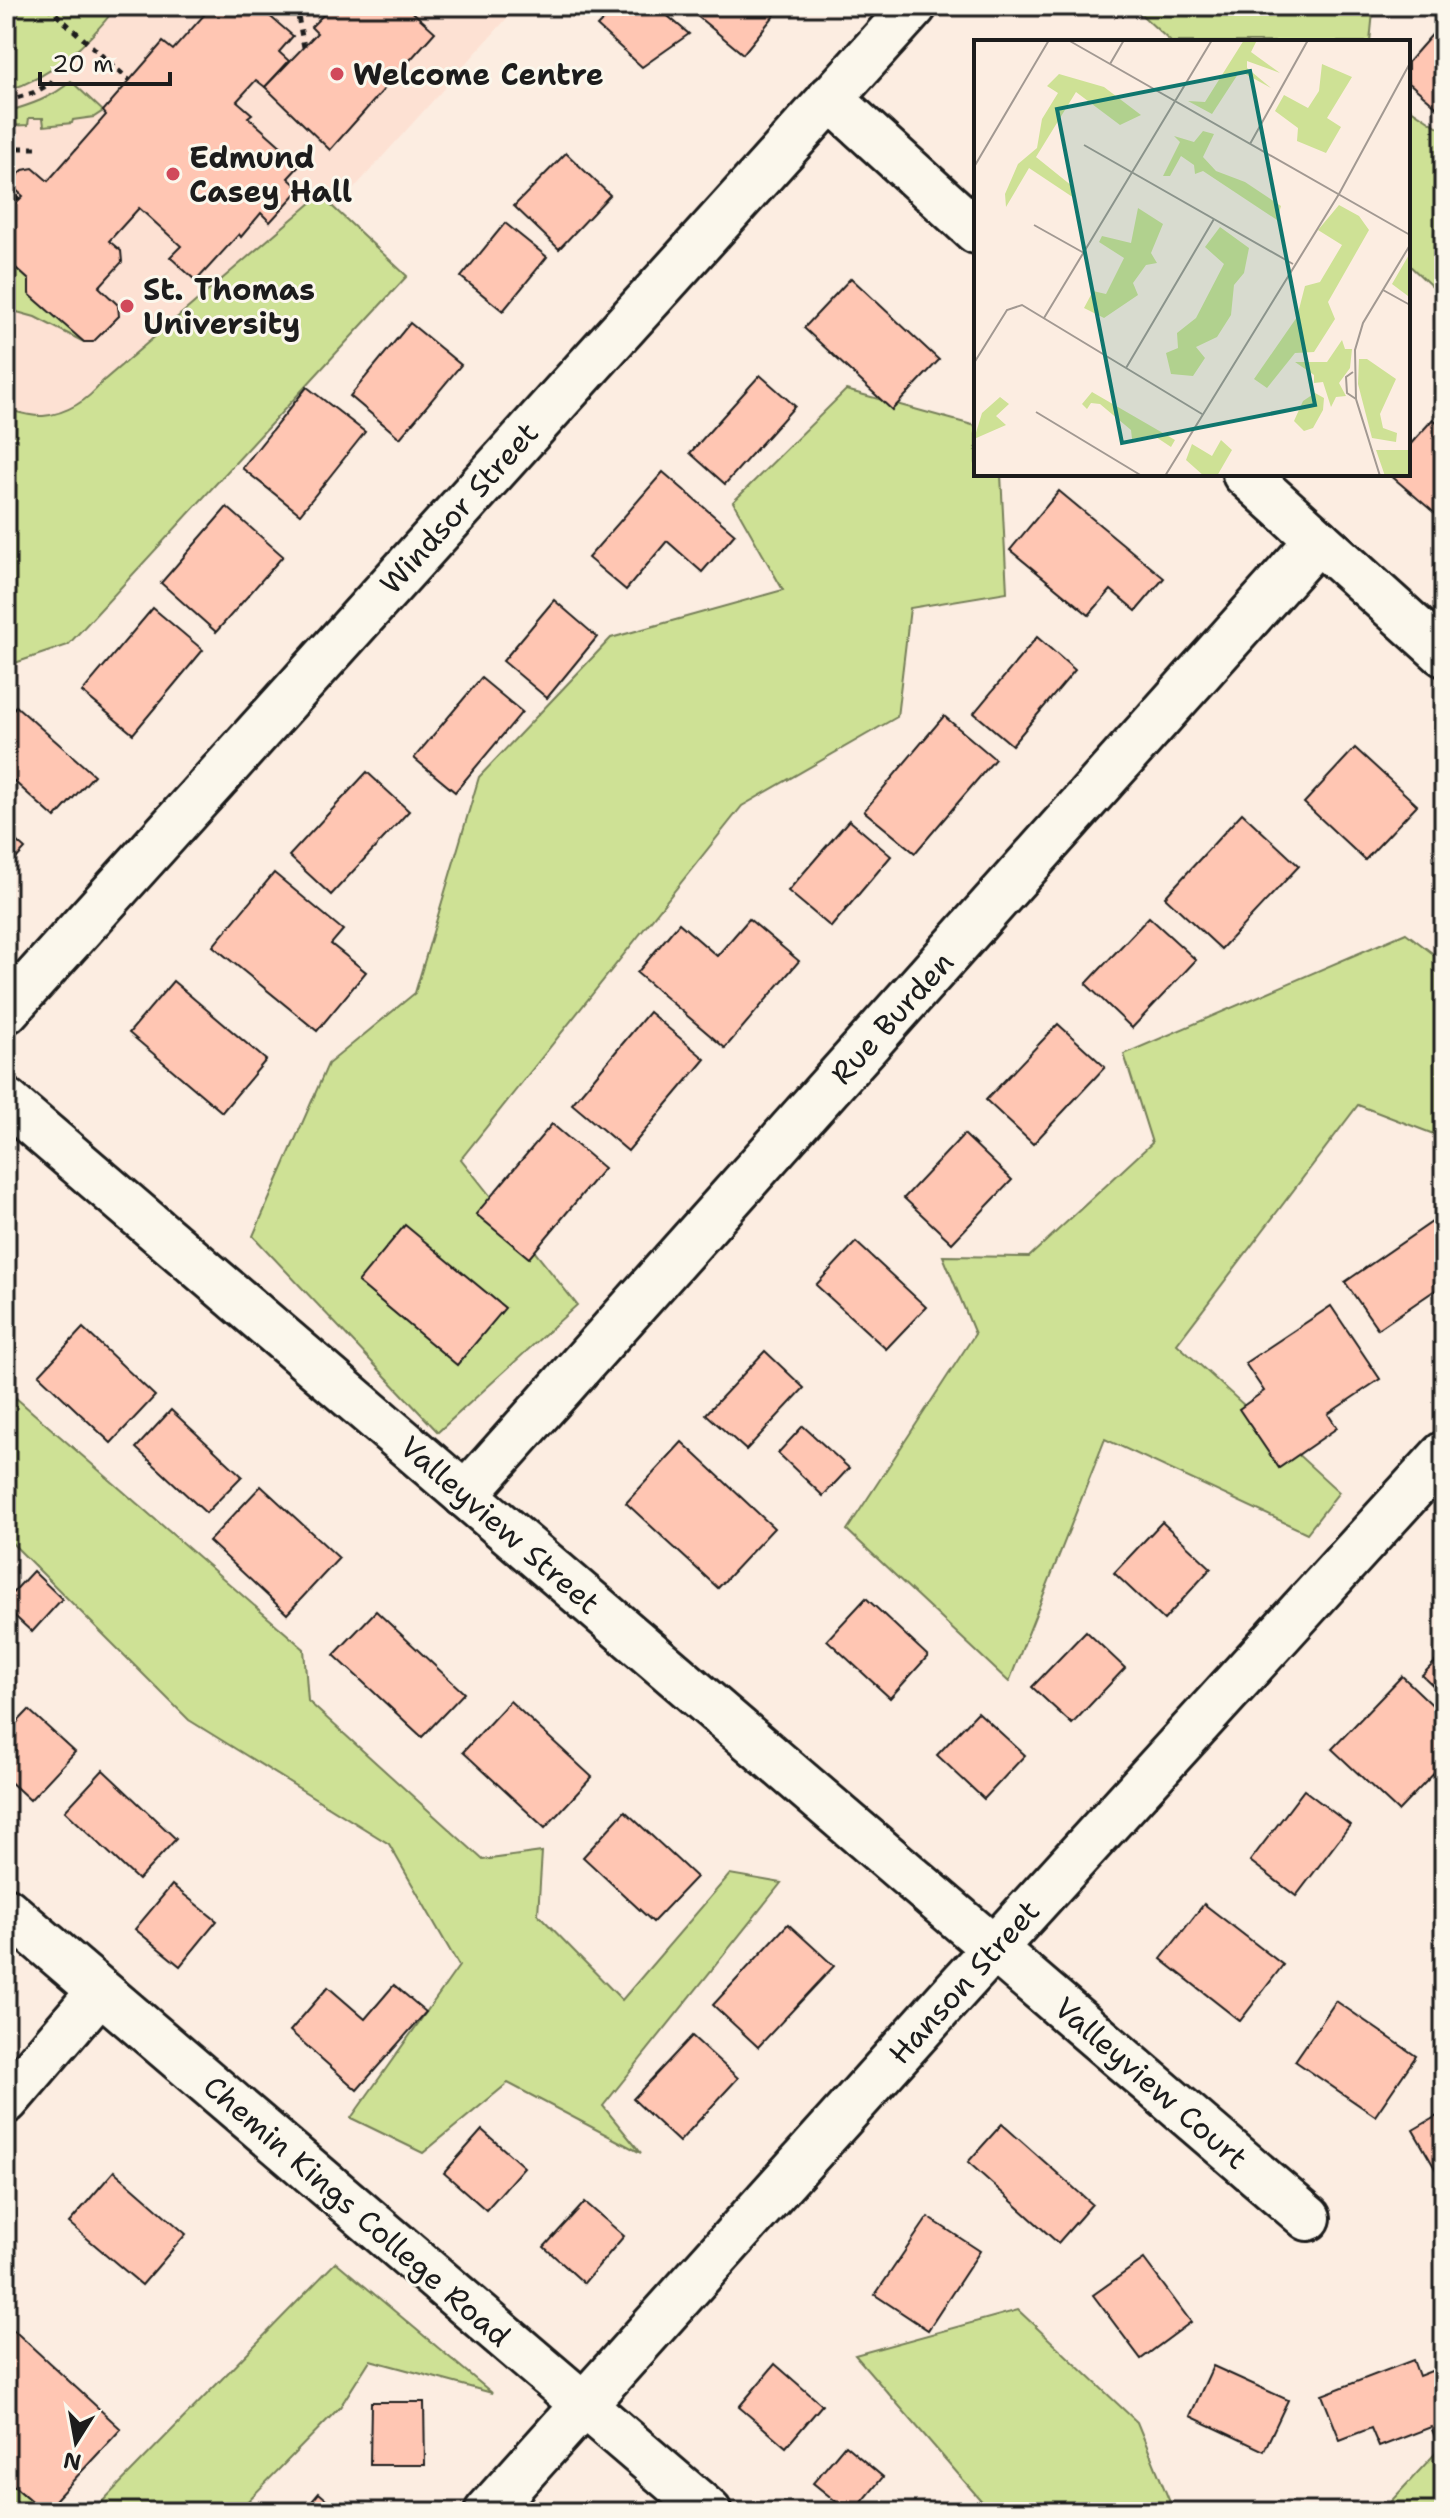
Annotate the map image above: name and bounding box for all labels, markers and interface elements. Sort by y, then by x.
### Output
scale bar [40,36,170,86]
inset map [974,40,1410,476]
text: 20 m [52,48,114,80]
place label: Welcome Centre [353,54,604,95]
marker: Welcome Centre [328,65,346,83]
place label: Edmund Casey Hall [189,137,352,212]
marker: Edmund Casey Hall [164,165,182,183]
place label: St. Thomas University [143,269,315,344]
marker: St. Thomas University [118,297,136,315]
street label: Windsor Street [371,413,547,603]
street label: Rue Burden [821,943,963,1093]
street label: Valleyview Street [391,1427,609,1623]
street label: Hanson Street [879,1891,1049,2073]
street label: Valleyview Court [1046,1988,1256,2178]
street label: Chemin Kings College Road [195,2066,519,2356]
north arrow [36,2402,116,2482]
text: N [61,2445,84,2477]

